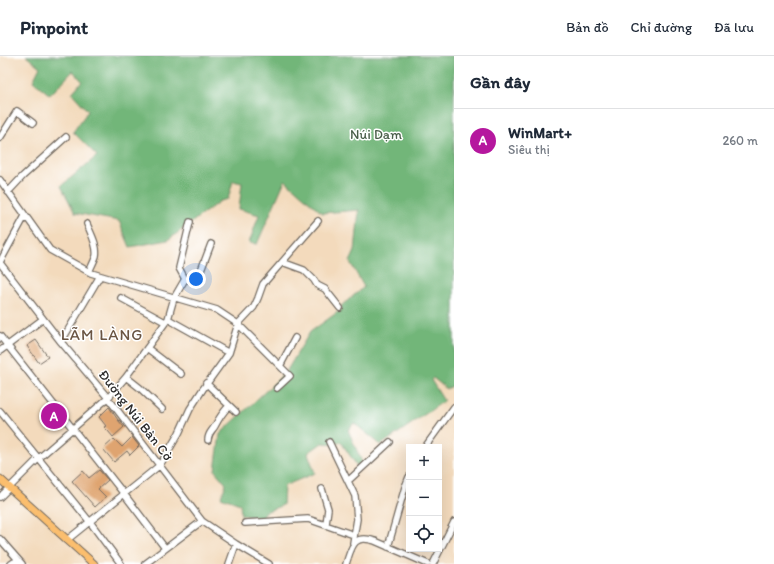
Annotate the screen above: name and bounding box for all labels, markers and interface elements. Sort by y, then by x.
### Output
text: Pinpoint [20,16,88,39]
text: Bản đồ [566,19,609,36]
text: Chỉ đường [631,19,692,36]
text: Đã lưu [714,19,754,36]
text: Gần đây [470,72,530,92]
text: WinMart+ [508,124,572,142]
park label: Núi Dạm [350,126,402,143]
text: A [479,133,487,148]
text: 260 m [722,133,758,148]
text: Siêu thị [508,142,550,157]
your location [186,269,206,289]
district label: LÃM LÀNG [61,325,143,344]
street label: Đường Núi Bàn Cờ [95,367,177,465]
pin: A [41,401,67,431]
map controls [406,444,442,552]
button: + [406,444,442,480]
button: − [406,480,442,516]
button: locate [406,516,442,552]

